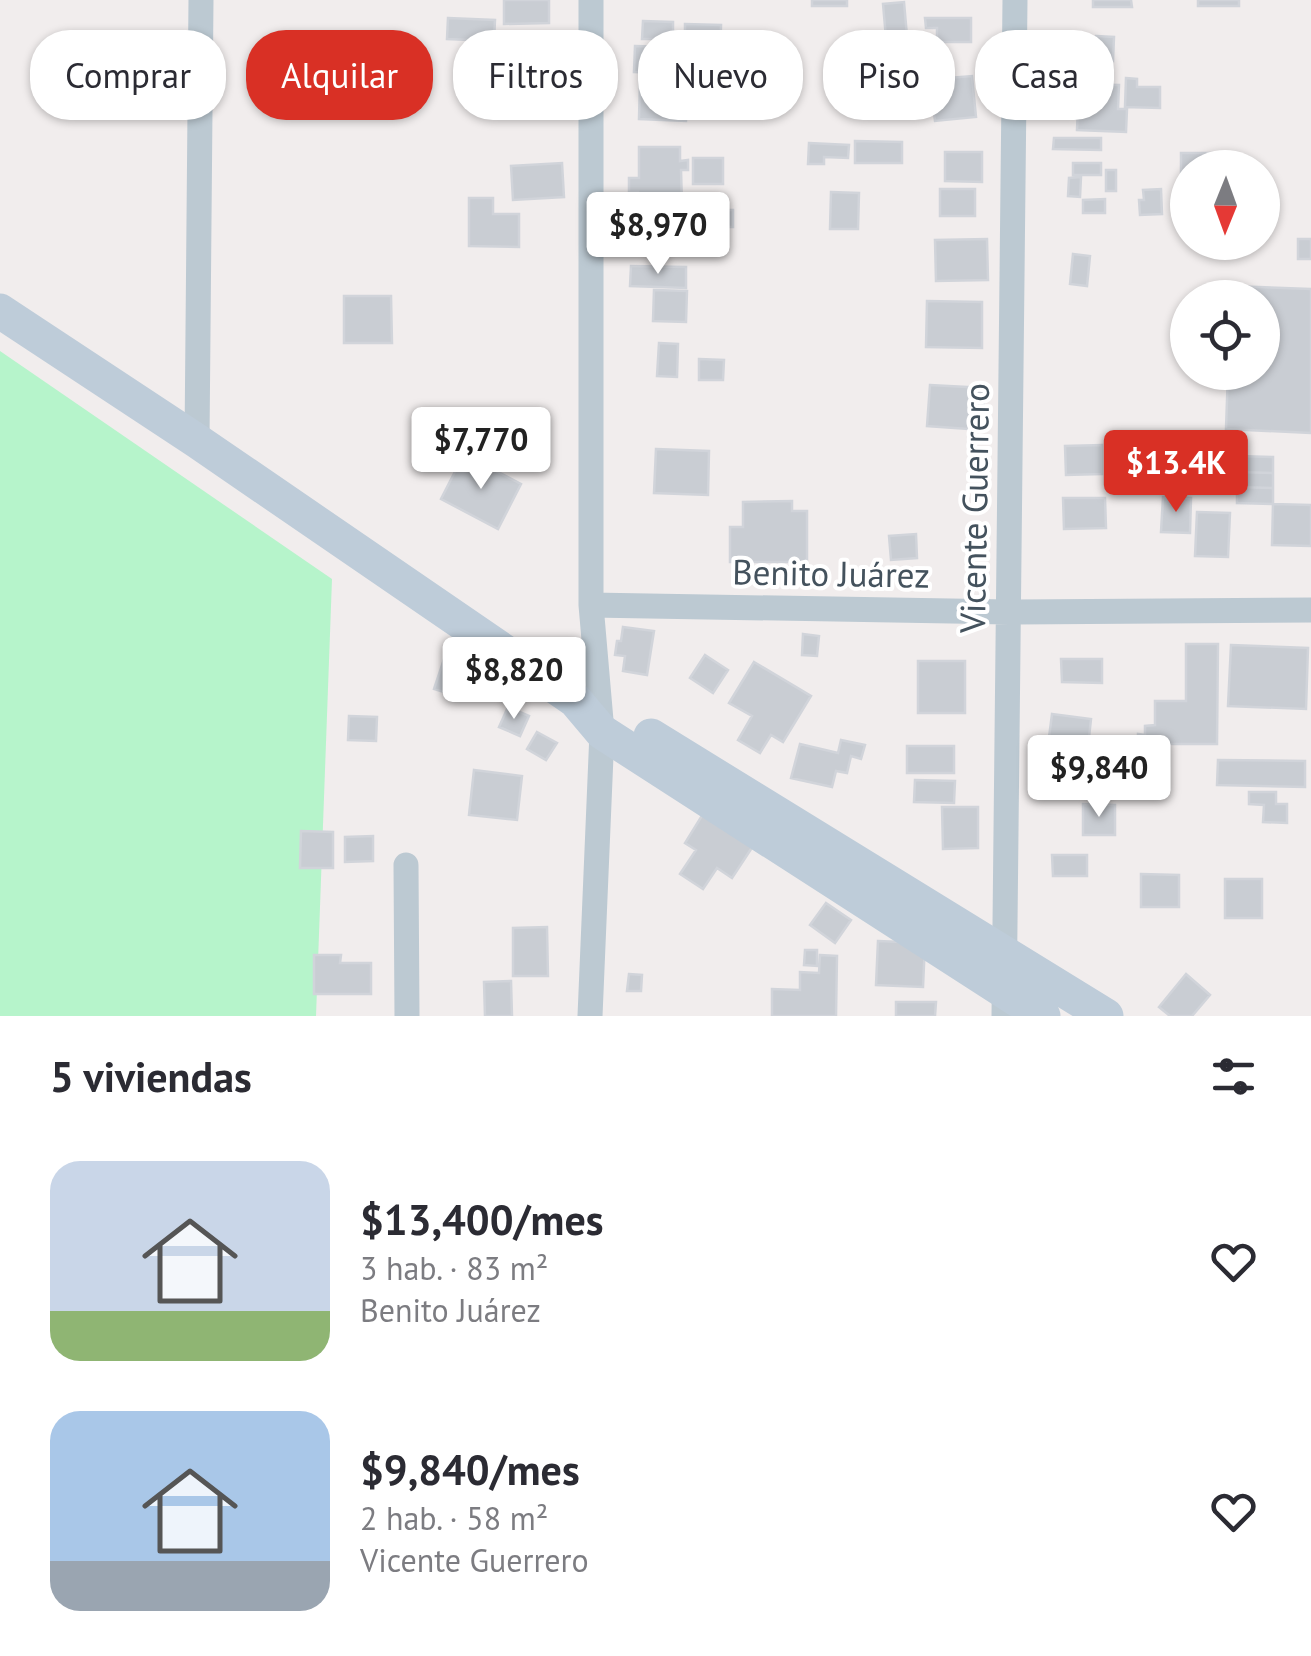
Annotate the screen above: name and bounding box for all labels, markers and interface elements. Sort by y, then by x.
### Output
chip: Comprar [30,30,226,120]
chip: Alquilar [246,30,433,120]
chip: Filtros [453,30,618,120]
chip: Nuevo [638,30,803,120]
chip: Piso [823,30,955,120]
chip: Casa [975,30,1114,120]
north arrow [1170,150,1280,260]
map controls [1170,150,1280,390]
pin: $8,970 [577,192,739,277]
text: $8,970 [609,203,707,245]
button: locate [1170,280,1280,390]
street label: Vicente Guerrero [949,383,999,634]
pin: $7,770 [400,407,562,492]
text: $7,770 [434,418,528,460]
pin: $13.4K [1095,430,1257,515]
text: $13.4K [1126,441,1226,483]
street label: Benito Juárez [732,548,930,598]
pin: $8,820 [433,637,595,722]
text: $8,820 [465,648,563,690]
pin: $9,840 [1018,735,1180,820]
text: $9,840 [1050,746,1148,788]
text: 5 viviendas [50,1049,252,1104]
icon: filters [1206,1049,1261,1104]
text: $13,400/mes [360,1192,603,1247]
icon: home [130,1201,250,1321]
icon: heart [1206,1234,1261,1289]
text: 3 hab. · 83 m² [360,1247,548,1289]
text: Benito Juárez [360,1289,541,1331]
text: $9,840/mes [360,1442,580,1497]
icon: home [130,1451,250,1571]
icon: heart [1206,1484,1261,1539]
text: 2 hab. · 58 m² [360,1497,548,1539]
text: Vicente Guerrero [360,1539,589,1581]

